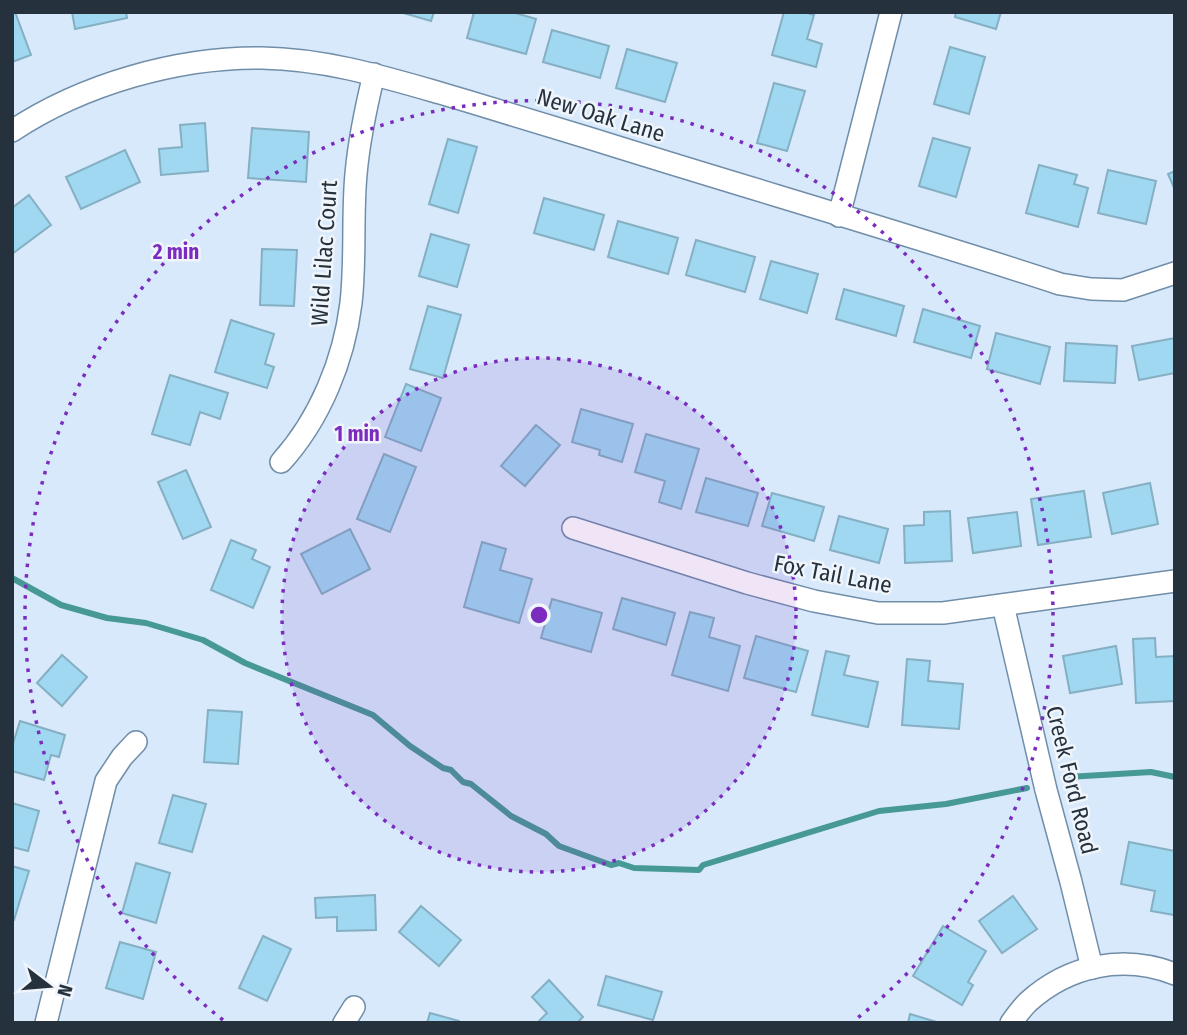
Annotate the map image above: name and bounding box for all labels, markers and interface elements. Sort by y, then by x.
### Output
street label: New Oak Lane [534,82,668,148]
street label: Wild Lilac Court [305,179,343,327]
text: 2 min [152,239,199,265]
text: 1 min [334,421,380,447]
street label: Fox Tail Lane [772,549,894,599]
centre of rings [527,603,551,627]
street label: Creek Ford Road [1040,703,1104,857]
north arrow [14,951,84,1021]
text: N [52,982,77,999]

